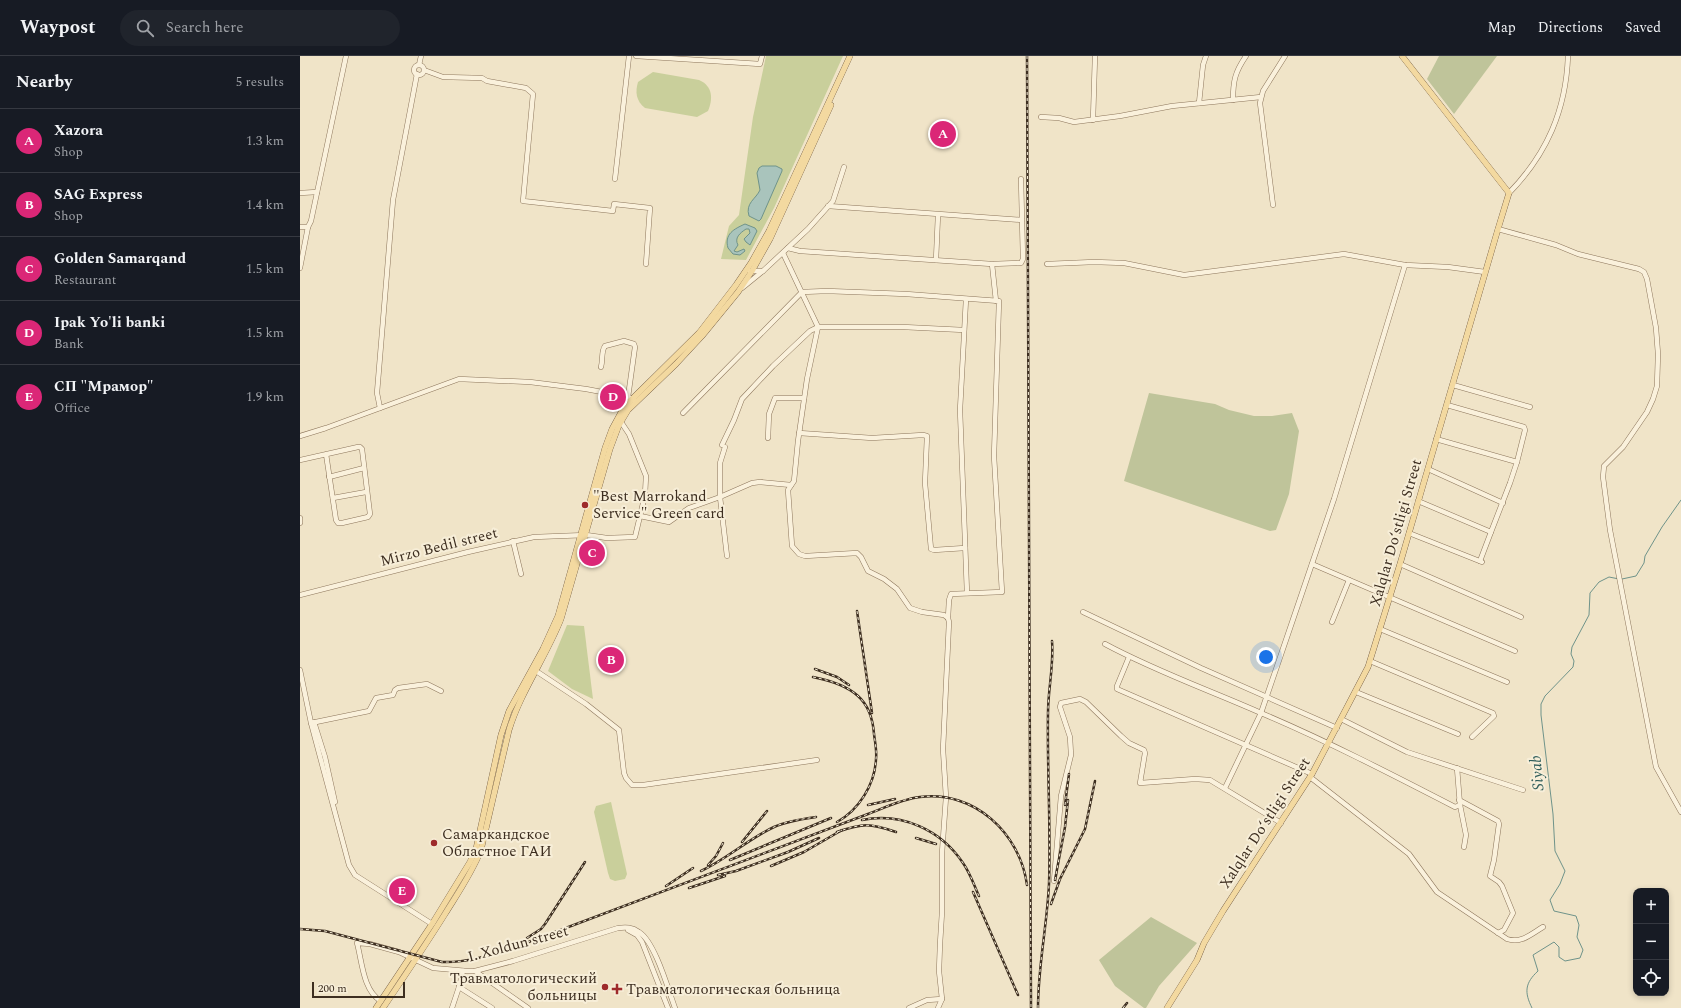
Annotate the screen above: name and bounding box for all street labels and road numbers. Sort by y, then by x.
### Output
street label: Xalqlar Doʻstligi Street [1364,457,1428,609]
street label: Mirzo Bedil street [378,521,500,573]
street label: Xalqlar Doʻstligi Street [1214,753,1316,893]
street label: I. Xoldun street [465,919,571,969]

